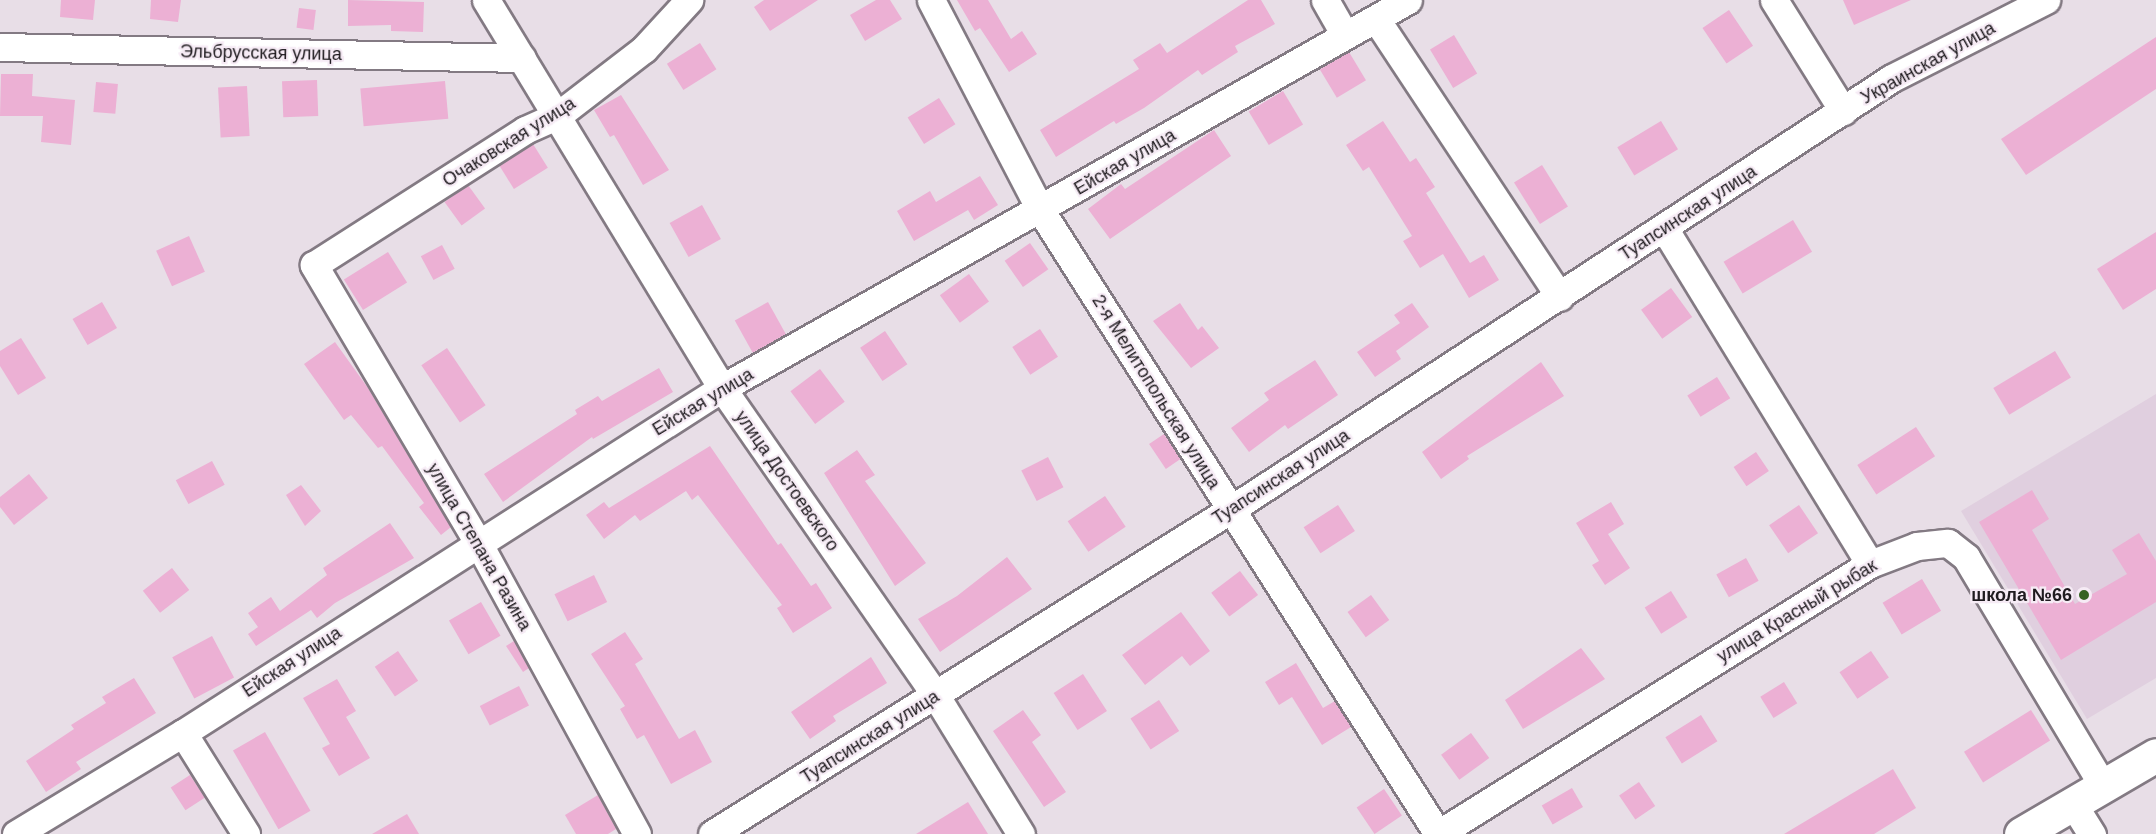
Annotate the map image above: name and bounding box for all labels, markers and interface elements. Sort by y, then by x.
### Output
street label: Украинская улица [1857,17,1999,109]
street label: Эльбрусская улица [180,41,342,65]
street label: Очаковская улица [439,92,579,192]
street label: Ейская улица [1070,124,1180,200]
street label: Туапсинская улица [1615,161,1761,265]
street label: 2-я Мелитопольская улица [1087,291,1225,493]
street label: Ейская улица [649,363,757,441]
street label: улица Достоевского [730,407,844,555]
street label: Туапсинская улица [1208,425,1354,529]
street label: улица Степана Разина [422,459,536,635]
street label: улица Красный рыбак [1713,555,1881,667]
place label: школа №66 [1971,584,2072,606]
marker: школа №66 [2077,588,2091,602]
street label: Ейская улица [238,622,346,702]
street label: Туапсинская улица [797,686,943,788]

